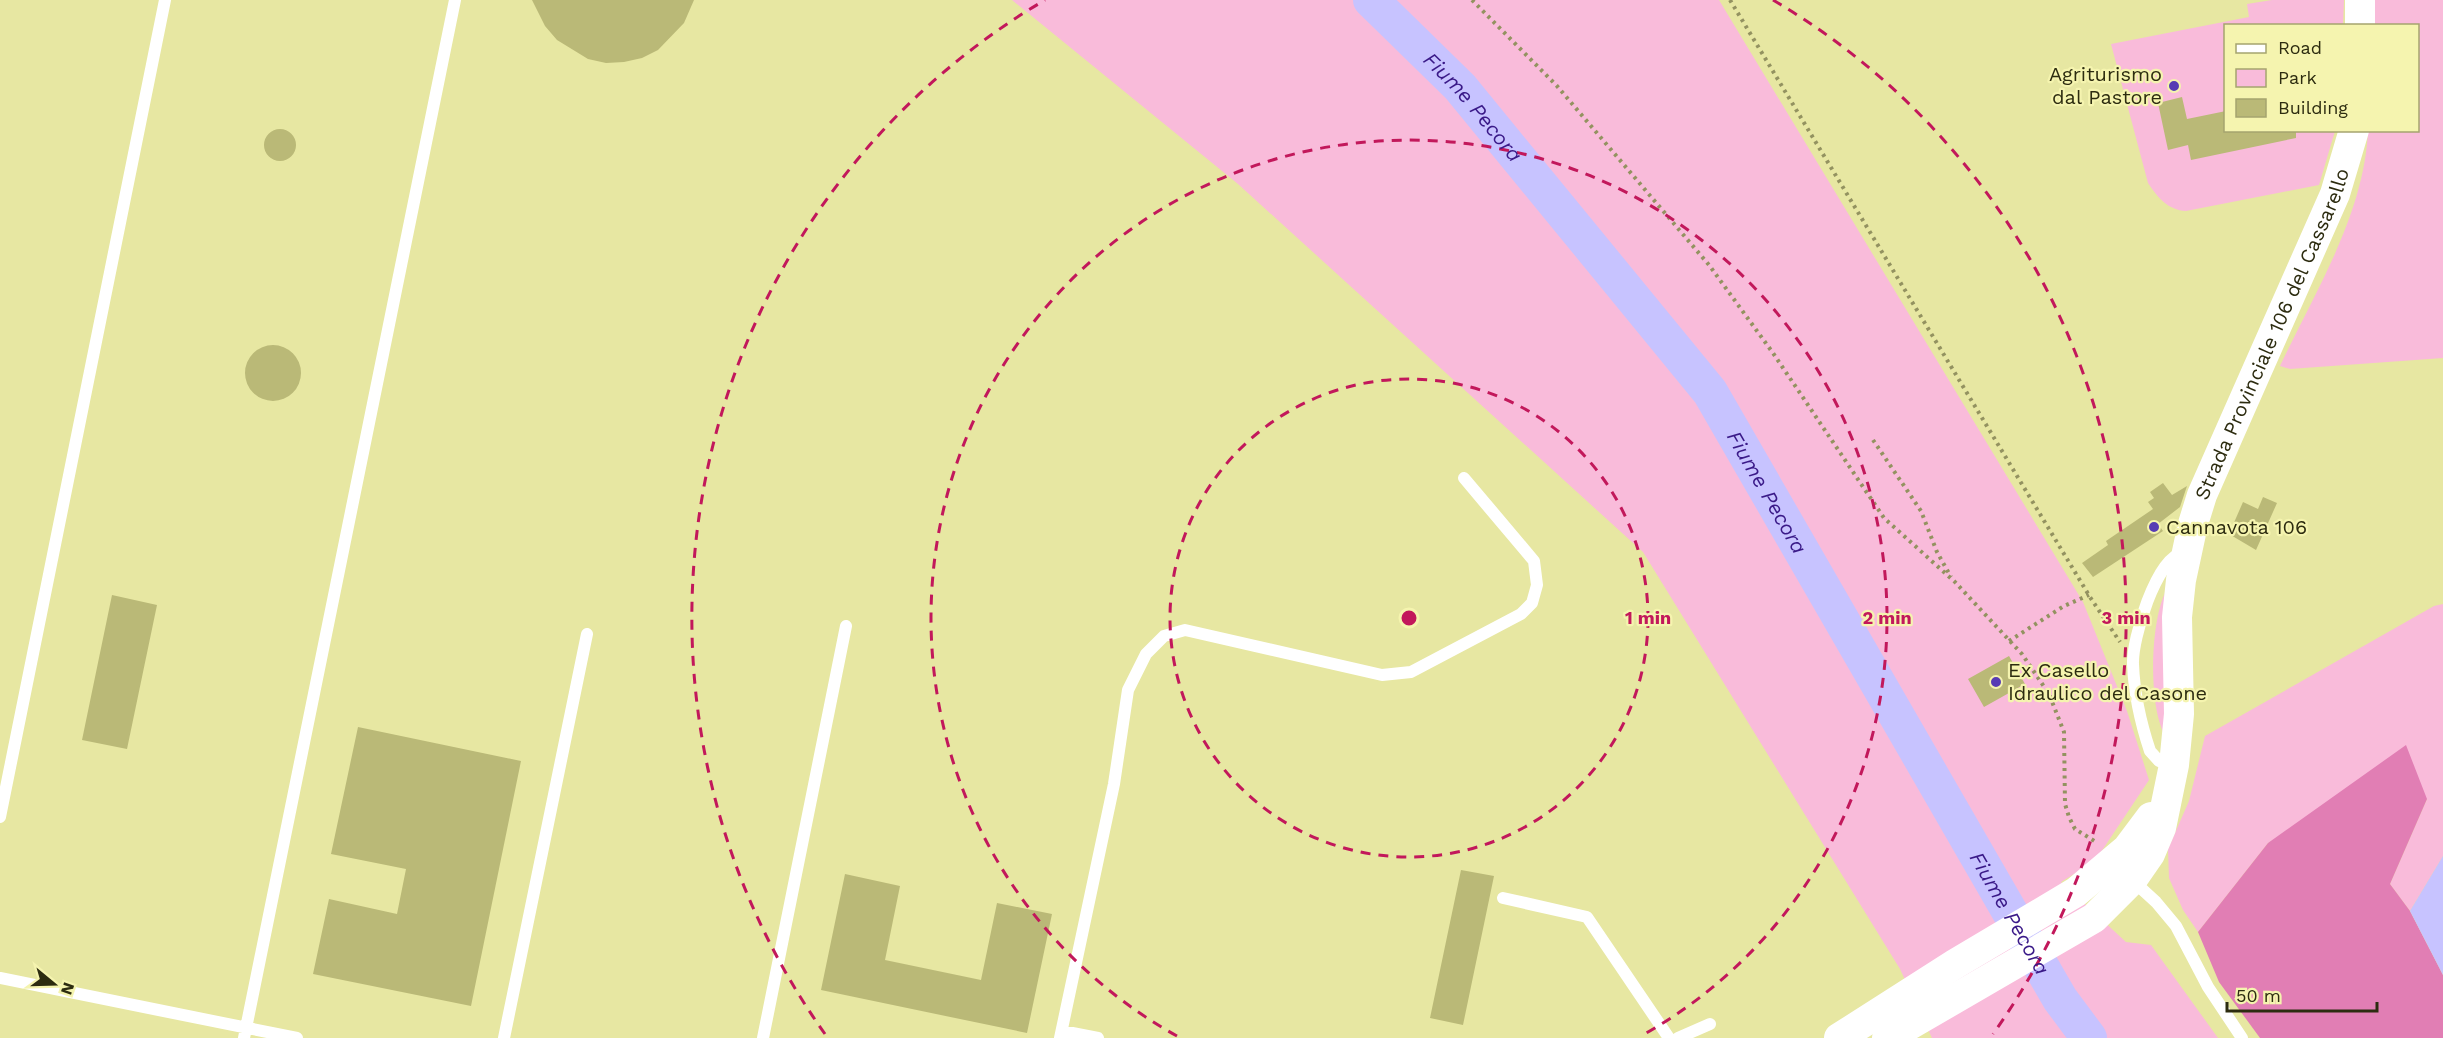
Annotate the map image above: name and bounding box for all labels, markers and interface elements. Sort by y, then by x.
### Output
legend [2224,24,2419,132]
text: Road [2278,37,2322,58]
water label: Fiume Pecora [1419,46,1528,166]
place label: Agriturismo dal Pastore [2049,62,2162,109]
text: Park [2278,67,2317,88]
marker: Agriturismo dal Pastore [2167,79,2181,93]
text: Building [2278,97,2348,118]
street label: Strada Provinciale 106 del Cassarello [2189,165,2354,504]
water label: Fiume Pecora [1722,426,1813,558]
place label: Cannavota 106 [2166,515,2307,539]
marker: Cannavota 106 [2147,520,2161,534]
text: 1 min [1625,607,1671,628]
text: 2 min [1862,607,1912,628]
text: 3 min [2101,607,2151,628]
centre of rings [1399,608,1419,628]
place label: Ex Casello Idraulico del Casone [2008,658,2207,705]
marker: Ex Casello Idraulico del Casone [1989,675,2003,689]
water label: Fiume Pecora [1965,847,2056,979]
north arrow [24,954,84,1014]
scale bar [2227,975,2377,1013]
text: N [57,980,79,997]
text: 50 m [2236,985,2281,1006]

